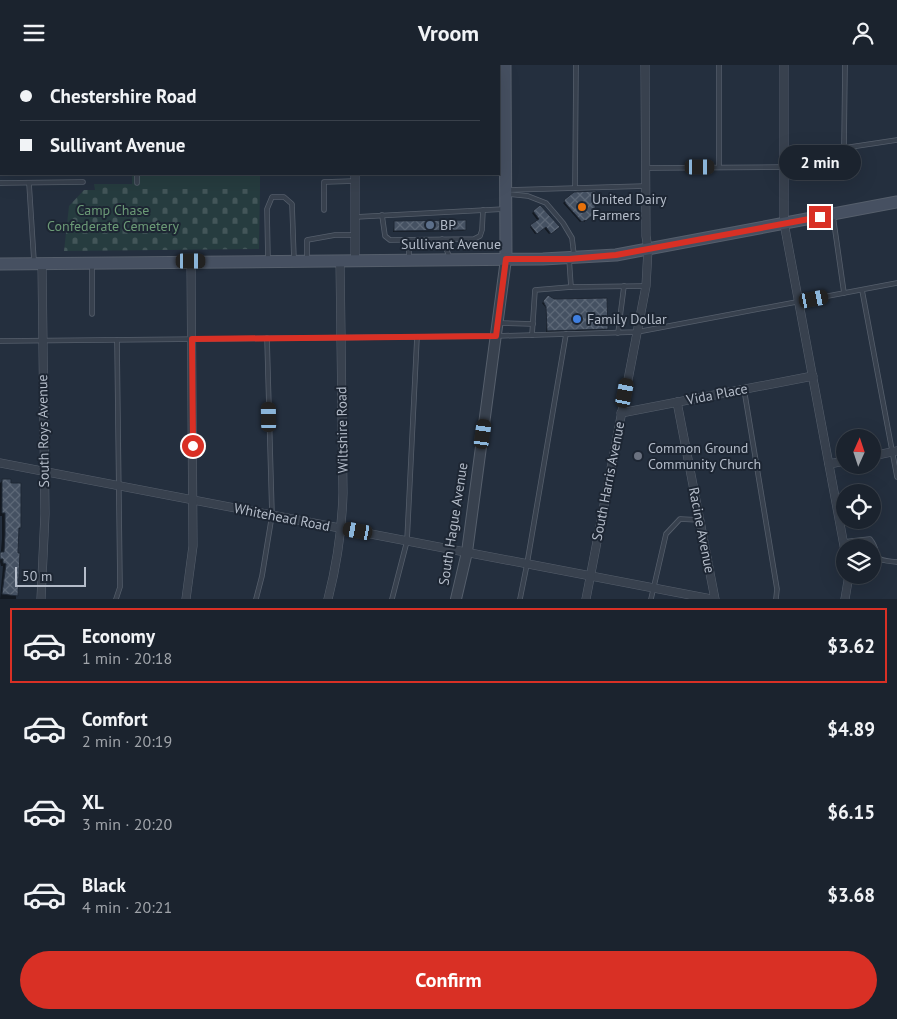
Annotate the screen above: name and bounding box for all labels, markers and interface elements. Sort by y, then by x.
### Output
icon: menu [20,19,48,47]
text: Vroom [418,19,479,47]
icon: person [849,19,877,47]
text: Chestershire Road [50,84,197,108]
text: Sullivant Avenue [50,133,185,157]
callout: 2 min [779,145,861,179]
text: 2 min [800,152,840,172]
car [685,160,715,175]
place label: United Dairy Farmers [592,190,667,224]
park label: Camp Chase Confederate Cemetery [47,201,179,235]
marker: United Dairy Farmers [576,201,588,213]
route end [809,206,831,228]
place label: BP [440,216,456,234]
marker: BP [424,219,436,231]
street label: Sullivant Avenue [401,235,501,253]
car [176,254,206,269]
car [797,289,830,309]
place label: Family Dollar [587,310,667,328]
marker: Family Dollar [571,313,583,325]
street label: South Roys Avenue [33,374,53,488]
car [614,377,635,409]
street label: Vida Place [684,379,749,409]
street label: Wiltshire Road [332,386,352,474]
car [261,402,276,432]
car [473,418,492,450]
street label: South Harris Avenue [588,420,628,542]
north arrow [836,429,881,474]
map controls [836,429,881,584]
route start [182,435,204,457]
place label: Common Ground Community Church [648,439,761,473]
marker: Common Ground Community Church [632,450,644,462]
street label: South Hague Avenue [434,461,472,587]
button: locate [836,484,881,529]
street label: Racine Avenue [685,486,719,574]
street label: Whitehead Road [233,499,331,535]
car [341,521,374,541]
button: layers [836,539,881,584]
scale bar [15,564,86,587]
text: 50 m [22,567,52,585]
icon: car [22,623,67,668]
text: Economy [82,624,155,648]
text: $3.62 [827,634,875,658]
text: 1 min · 20:18 [82,648,172,668]
icon: car [22,706,67,751]
text: Comfort [82,707,148,731]
text: $4.89 [827,717,875,741]
text: 2 min · 20:19 [82,731,172,751]
icon: car [22,789,67,834]
text: XL [82,790,104,814]
text: $6.15 [827,800,875,824]
text: 3 min · 20:20 [82,814,172,834]
icon: car [22,872,67,917]
text: Black [82,873,126,897]
text: $3.68 [827,883,875,907]
text: 4 min · 20:21 [82,897,172,917]
button: Confirm [20,951,877,1009]

